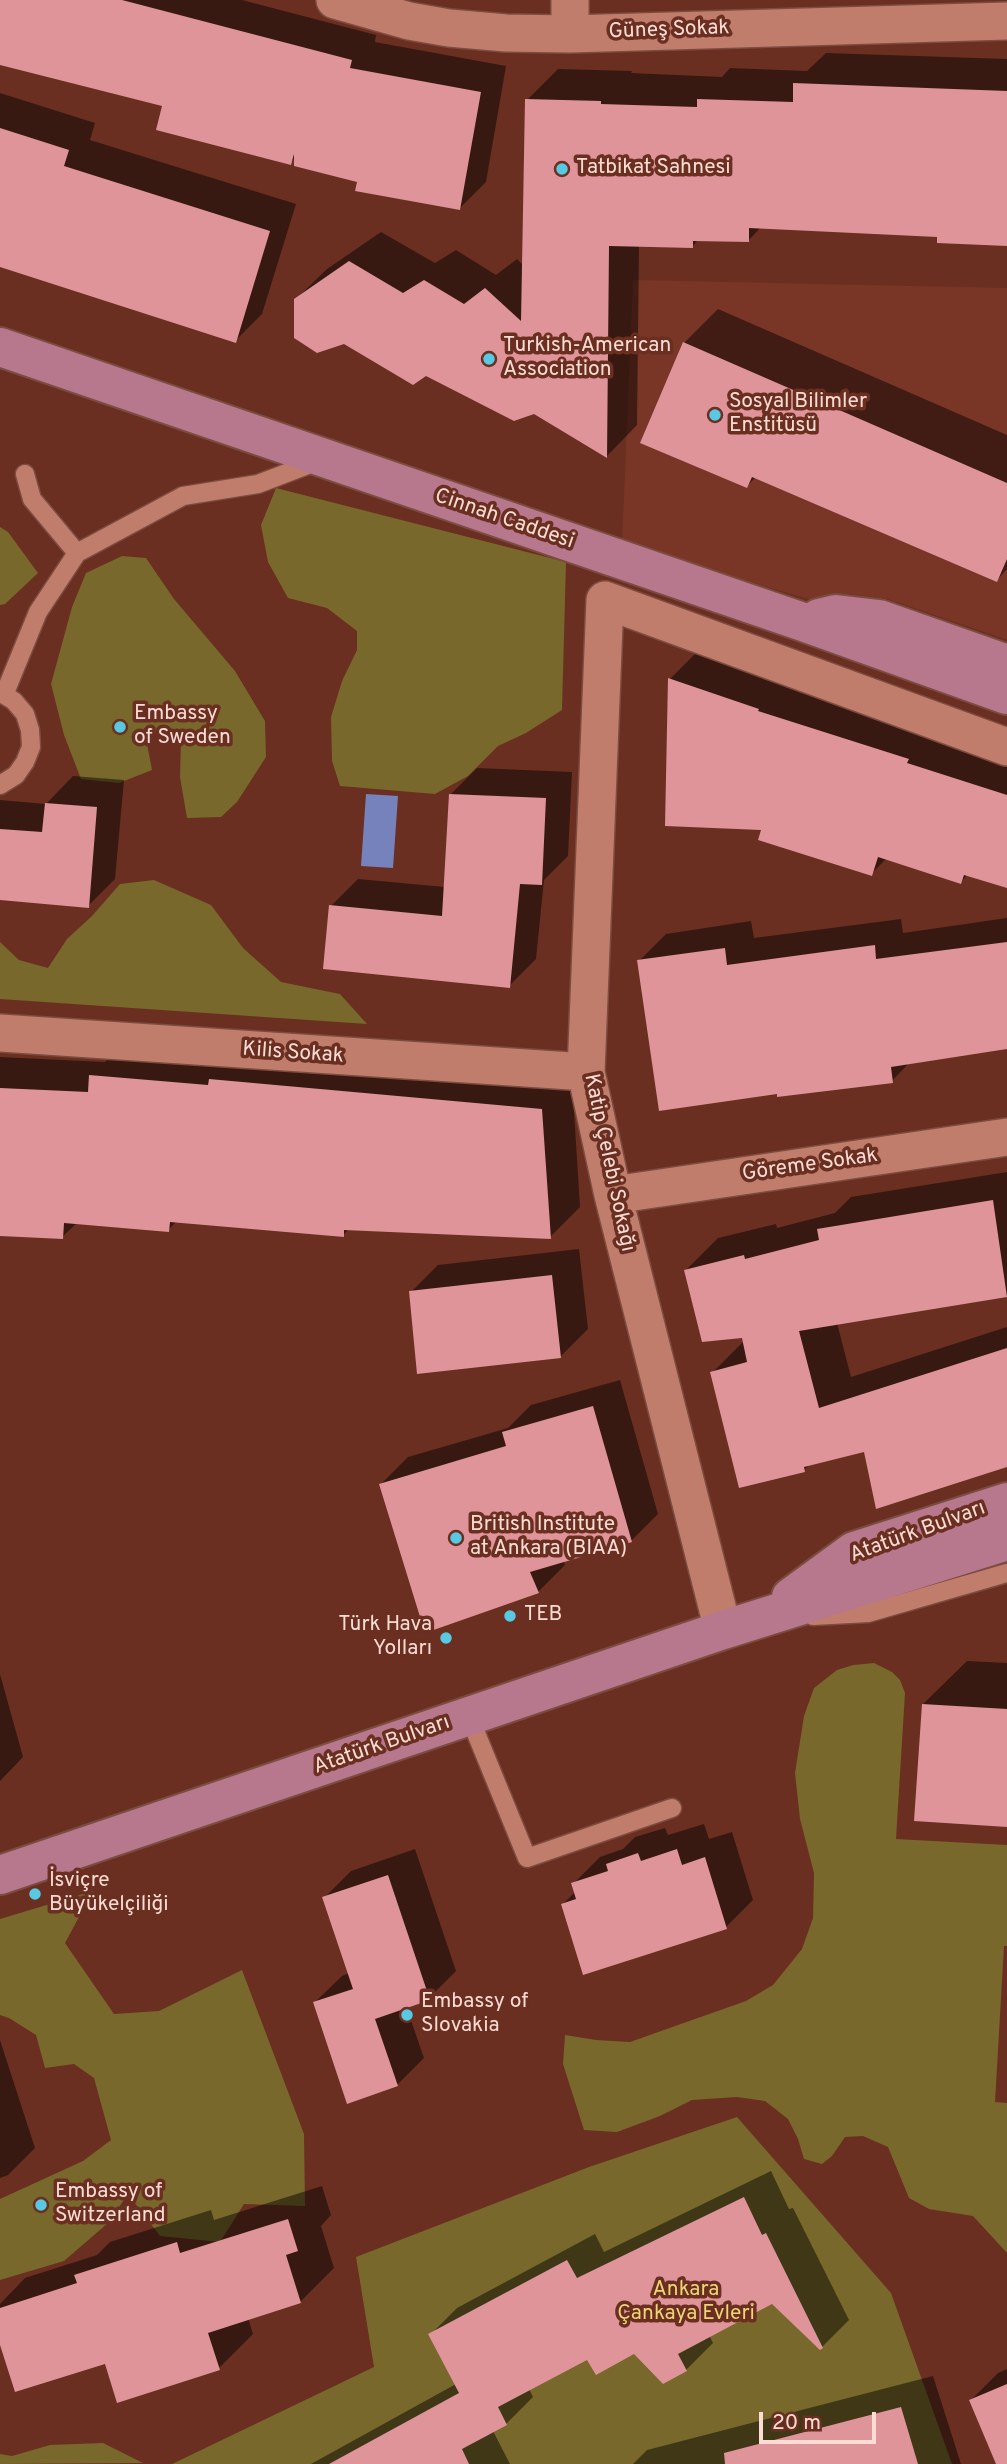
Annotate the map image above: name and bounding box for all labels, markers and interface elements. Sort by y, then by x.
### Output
street label: Güneş Sokak [608,16,730,46]
place label: Tatbikat Sahnesi [576,156,731,182]
marker: Tatbikat Sahnesi [554,161,570,177]
place label: Turkish-American Association [503,334,671,384]
marker: Turkish-American Association [481,351,497,367]
place label: Sosyal Bilimler Enstitüsü [729,390,867,440]
marker: Sosyal Bilimler Enstitüsü [707,407,723,423]
street label: Cinnah Caddesi [431,484,577,556]
place label: Embassy of Sweden [134,702,231,752]
marker: Embassy of Sweden [112,719,128,735]
street label: Kilis Sokak [241,1038,345,1070]
street label: Katip Çelebi Sokağı [577,1072,639,1254]
street label: Göreme Sokak [741,1144,879,1188]
street label: Atatürk Bulvarı [847,1497,989,1569]
place label: British Institute at Ankara (BIAA) [470,1513,627,1563]
marker: British Institute at Ankara (BIAA) [448,1530,464,1546]
place label: TEB [524,1603,562,1629]
marker: TEB [502,1608,518,1624]
place label: Türk Hava Yolları [338,1613,432,1663]
marker: Türk Hava Yolları [438,1630,454,1646]
street label: Atatürk Bulvarı [311,1711,453,1781]
place label: İsviçre Büyükelçiliği [49,1869,169,1919]
marker: İsviçre Büyükelçiliği [27,1886,43,1902]
place label: Embassy of Slovakia [421,1990,528,2040]
marker: Embassy of Slovakia [399,2007,415,2023]
place label: Embassy of Switzerland [55,2180,166,2230]
marker: Embassy of Switzerland [33,2197,49,2213]
park label: Ankara Çankaya Evleri [617,2278,755,2328]
scale bar [762,2398,879,2442]
text: 20 m [772,2410,821,2437]

